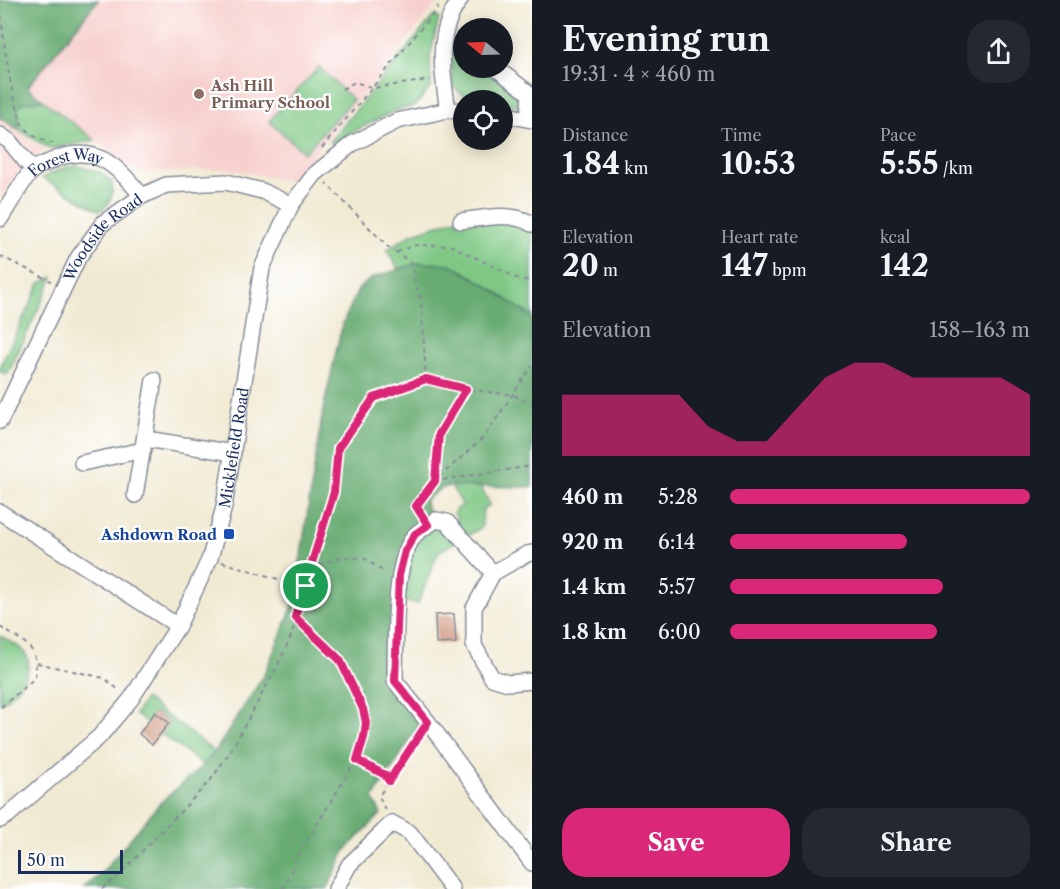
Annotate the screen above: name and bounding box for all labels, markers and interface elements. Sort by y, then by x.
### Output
north arrow [453,18,513,78]
map controls [453,18,513,150]
text: Evening run [562,19,770,60]
button: share [967,20,1030,83]
text: 19:31 · 4 × 460 m [562,62,715,86]
place label: Ash Hill Primary School [210,76,330,112]
marker: Ash Hill Primary School [192,87,206,101]
button: locate [453,90,513,150]
text: Distance [562,125,628,145]
text: Time [721,125,761,145]
text: Pace [880,125,916,145]
street label: Forest Way [23,144,108,180]
text: 1.84 [562,145,620,182]
text: 10:53 [721,145,796,182]
text: 5:55 [880,145,939,182]
text: km [620,158,648,178]
text: /km [939,158,973,178]
street label: Woodside Road [59,189,146,285]
text: Elevation [562,227,633,247]
text: Heart rate [721,227,798,247]
text: kcal [880,227,910,247]
text: 20 [562,247,599,284]
text: 147 [721,247,768,284]
text: 142 [880,247,929,284]
text: m [599,260,618,280]
text: bpm [768,260,807,280]
text: Elevation [562,318,651,342]
text: 158–163 m [929,318,1030,342]
street label: Micklefield Road [215,386,252,509]
text: 460 m [562,485,624,509]
text: 5:28 [658,485,698,509]
place label: Ashdown Road [100,525,217,544]
marker: Ashdown Road [222,527,236,541]
text: 920 m [562,530,623,554]
text: 6:14 [658,530,695,554]
pin [280,560,331,611]
icon: arrive [289,569,322,602]
text: 1.4 km [562,575,627,599]
text: 5:57 [658,575,695,599]
text: 1.8 km [562,620,627,644]
text: 6:00 [658,620,701,644]
button: Save [562,808,790,877]
button: Share [802,808,1030,877]
scale bar [18,847,123,874]
text: 50 m [27,850,65,870]

